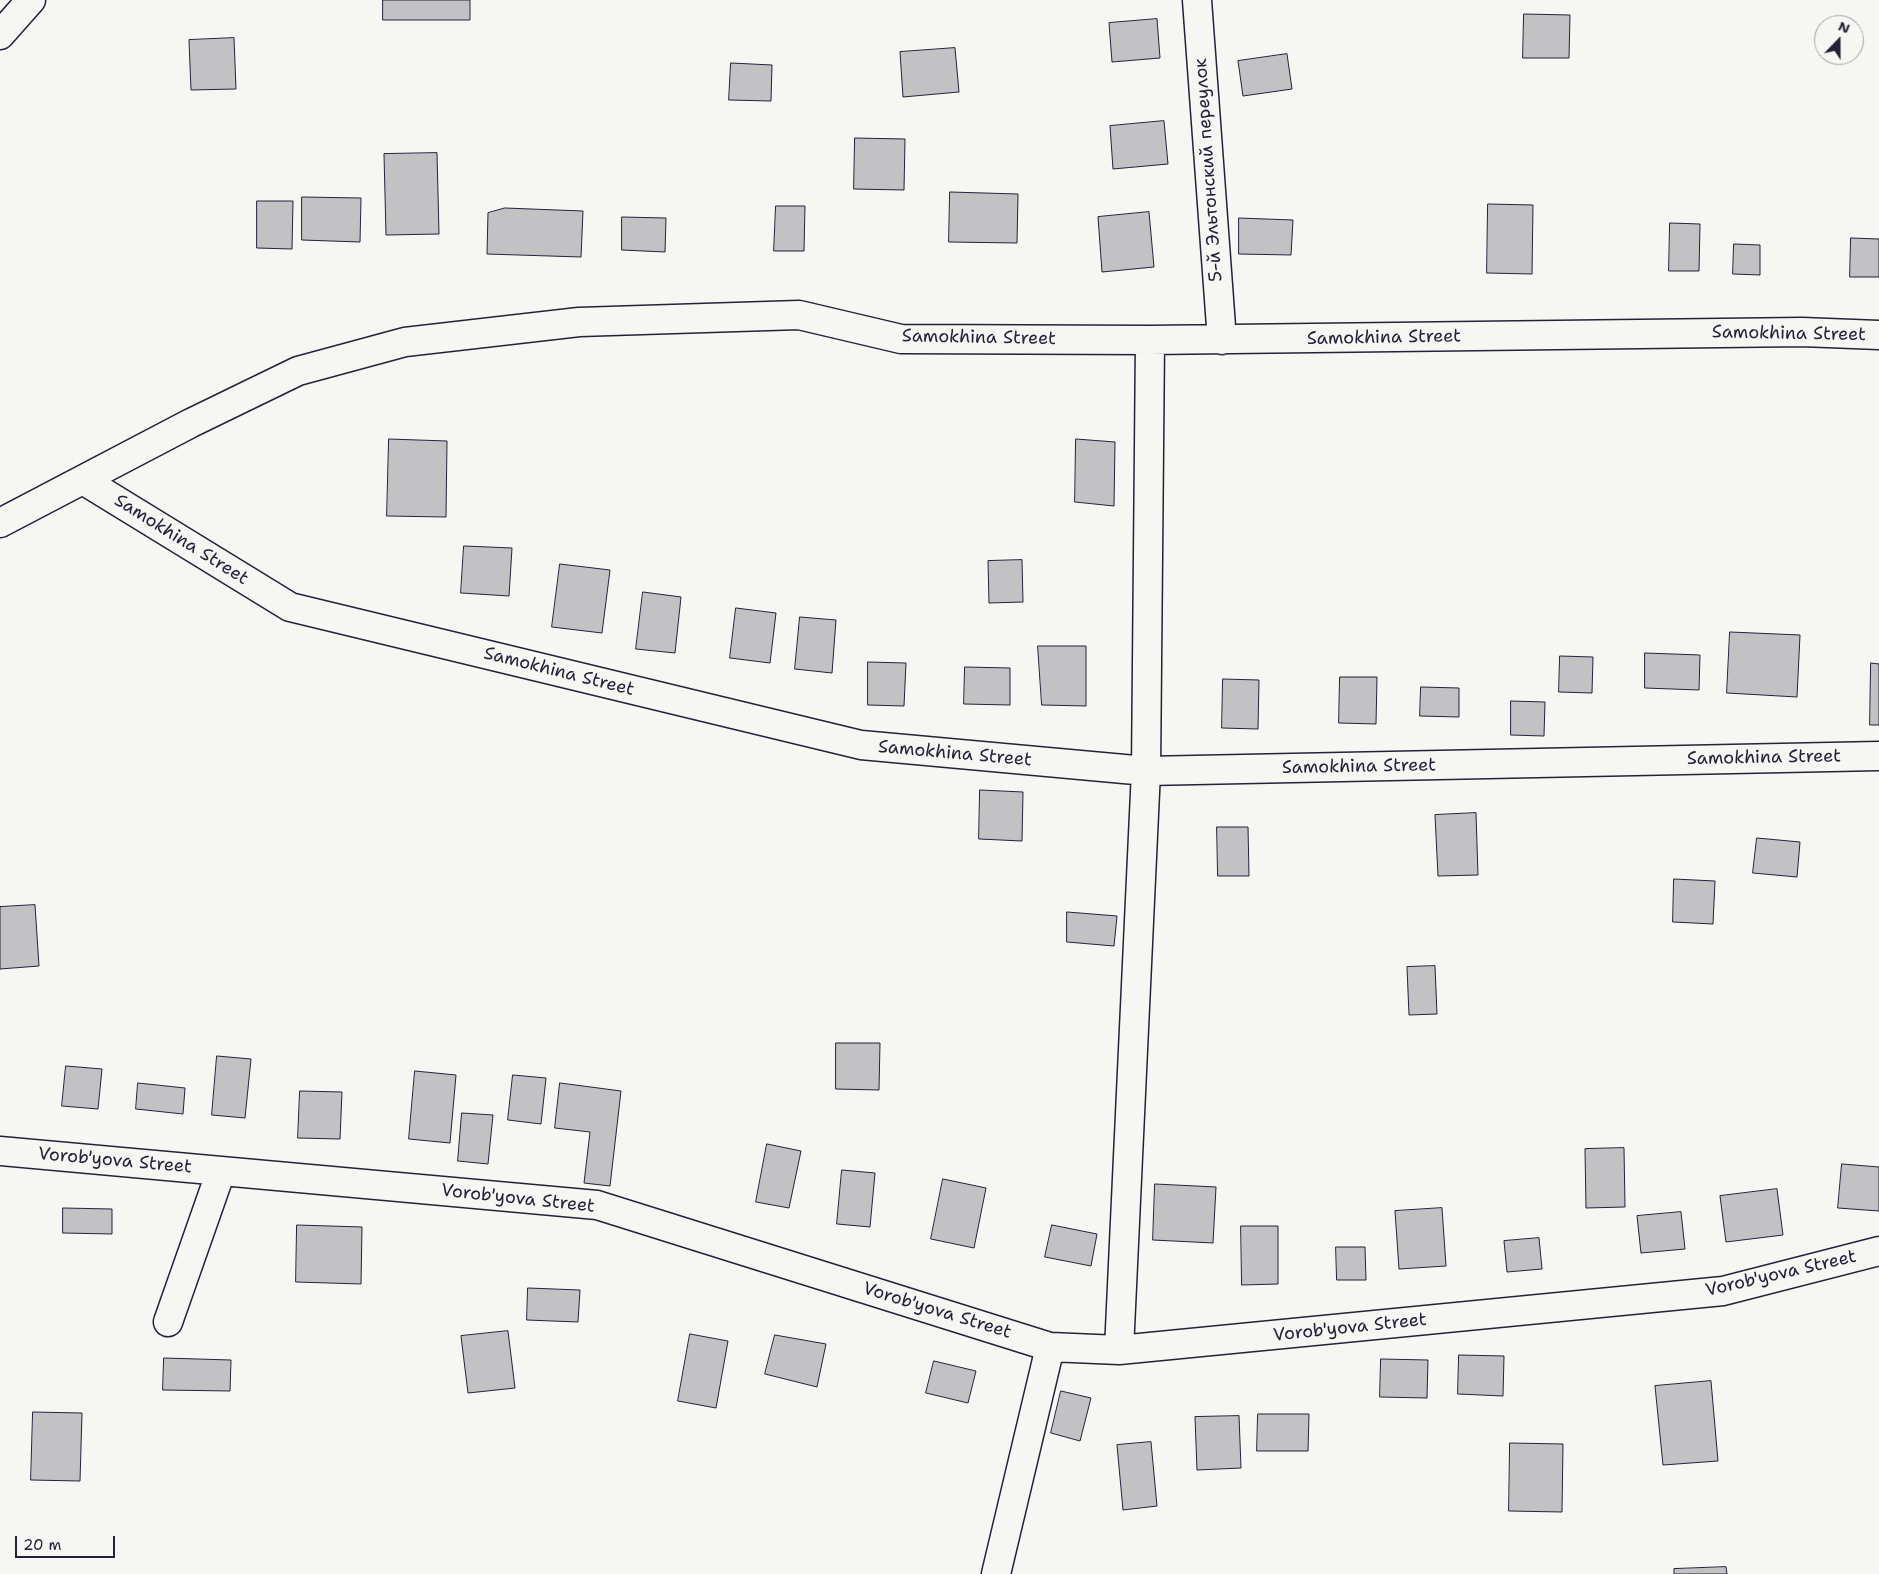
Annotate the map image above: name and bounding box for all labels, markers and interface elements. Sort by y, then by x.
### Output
north arrow [1814,15,1864,65]
text: N [1836,17,1853,37]
street label: 5-й Эльтонский переулок [1190,57,1228,283]
street label: Samokhina Street [1712,322,1866,346]
street label: Samokhina Street [902,326,1056,350]
street label: Samokhina Street [1307,326,1461,350]
street label: Samokhina Street [110,490,252,590]
street label: Samokhina Street [482,643,636,701]
street label: Samokhina Street [877,737,1033,771]
street label: Samokhina Street [1687,746,1841,770]
street label: Samokhina Street [1282,755,1436,779]
street label: Vorob'yova Street [37,1144,193,1178]
street label: Vorob'yova Street [440,1180,596,1218]
street label: Vorob'yova Street [1703,1246,1859,1302]
street label: Vorob'yova Street [860,1278,1014,1344]
street label: Vorob'yova Street [1272,1309,1428,1347]
scale bar [18,1526,118,1558]
text: 20 m [23,1535,62,1555]

